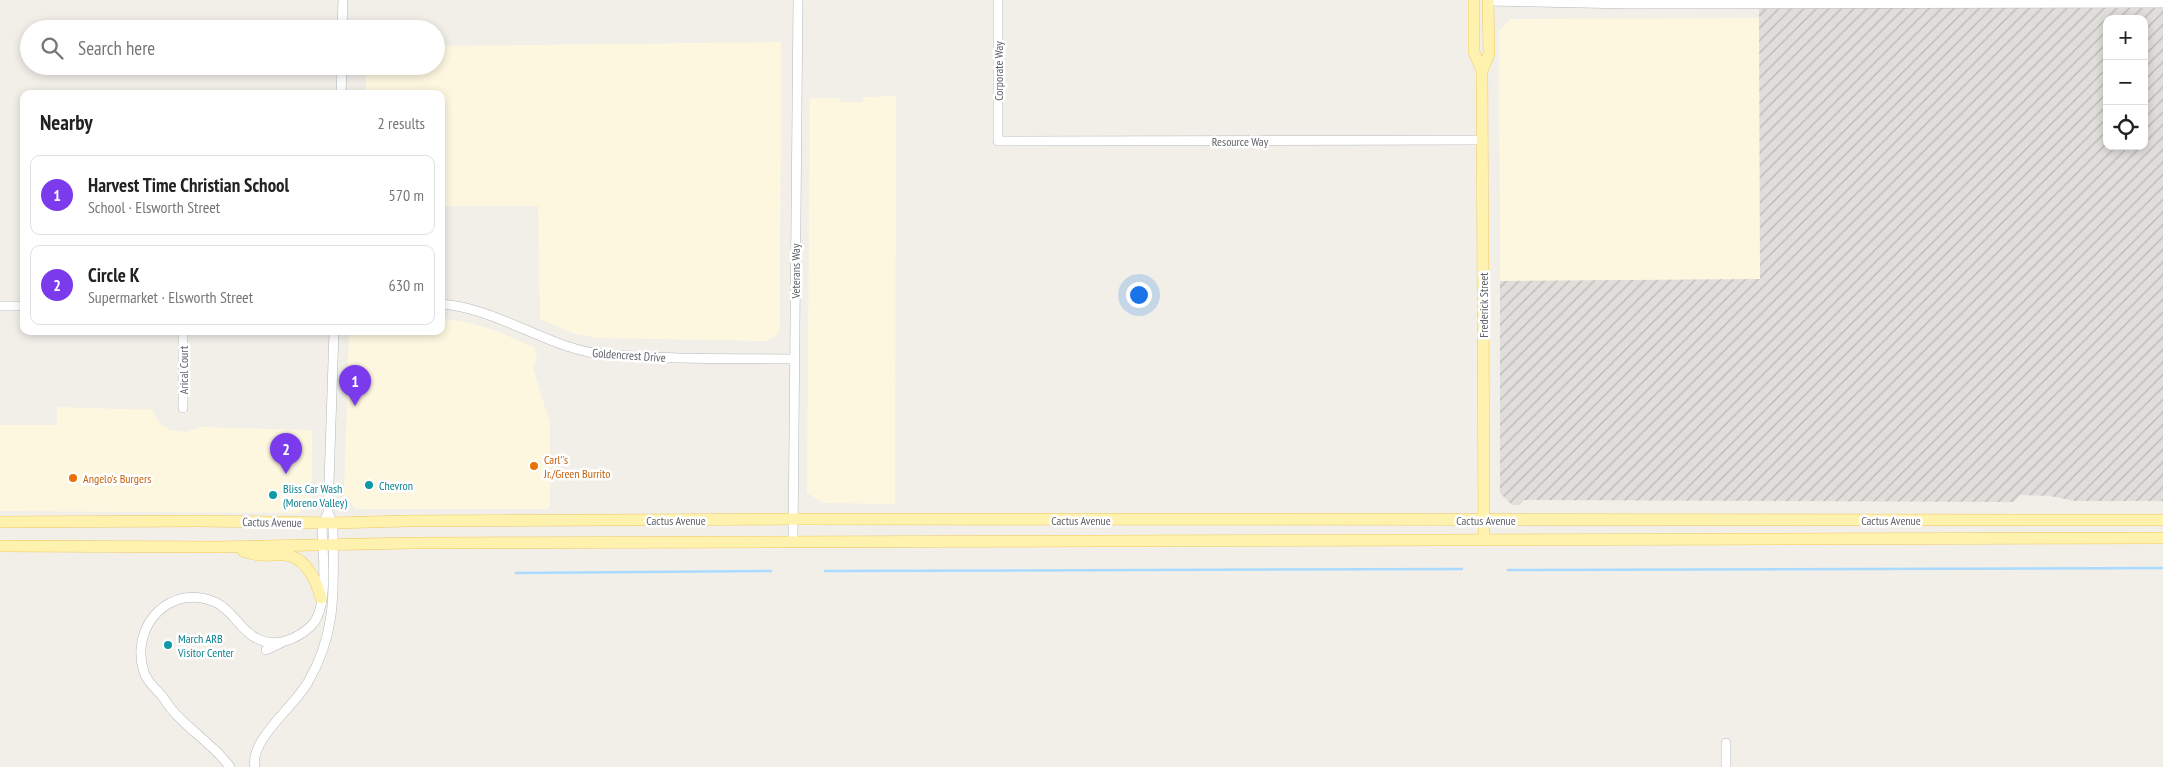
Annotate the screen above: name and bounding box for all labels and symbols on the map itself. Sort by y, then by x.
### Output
street label: Corporate Way [991,41,1006,101]
street label: Resource Way [1212,134,1269,149]
street label: Veterans Way [788,243,803,299]
street label: Frederick Street [1476,272,1491,338]
your location [1126,282,1152,308]
street label: Arical Court [176,345,191,394]
street label: Goldencrest Drive [592,345,666,365]
pin: 1 [339,365,371,406]
pin: 2 [270,433,302,474]
place label: Carl''s Jr./Green Burrito [543,452,610,481]
marker: Carl''s Jr./Green Burrito [528,460,540,472]
place label: Angelo's Burgers [83,471,151,486]
marker: Angelo's Burgers [67,472,79,484]
place label: Chevron [379,478,413,493]
marker: Chevron [363,479,375,491]
place label: Bliss Car Wash (Moreno Valley) [283,481,347,510]
marker: Bliss Car Wash (Moreno Valley) [267,489,279,501]
street label: Cactus Avenue [646,513,706,528]
street label: Cactus Avenue [1051,513,1111,528]
street label: Cactus Avenue [1456,513,1516,528]
street label: Cactus Avenue [1861,513,1921,528]
street label: Cactus Avenue [242,514,302,530]
place label: March ARB Visitor Center [177,631,235,660]
marker: March ARB Visitor Center [162,639,174,651]

